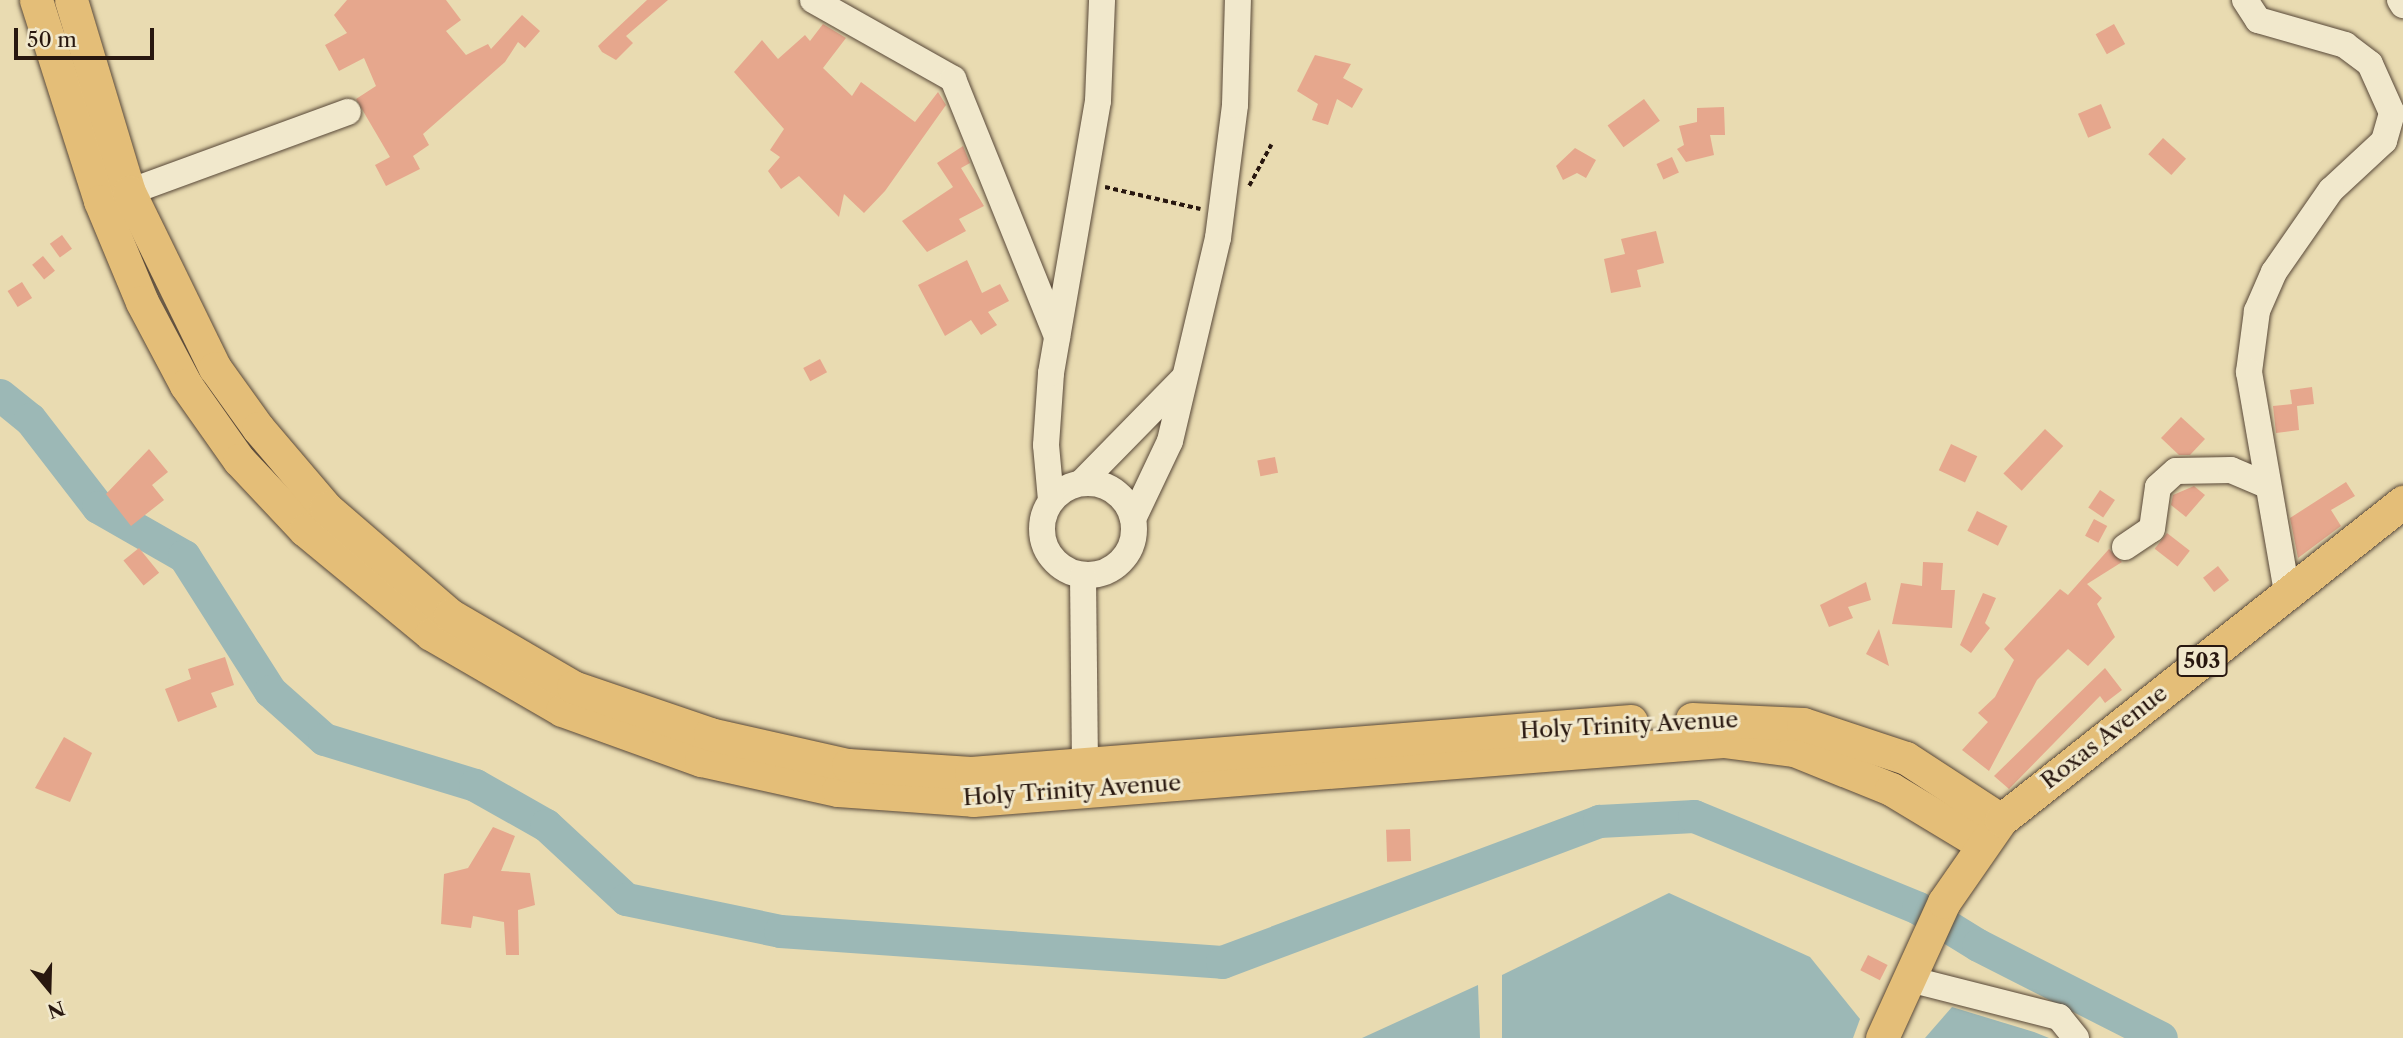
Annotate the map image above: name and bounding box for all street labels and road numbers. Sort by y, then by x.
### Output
road number: 503 [2176,644,2228,678]
street label: Roxas Avenue [2035,679,2173,795]
street label: Holy Trinity Avenue [1518,705,1740,745]
street label: Holy Trinity Avenue [961,769,1183,811]

